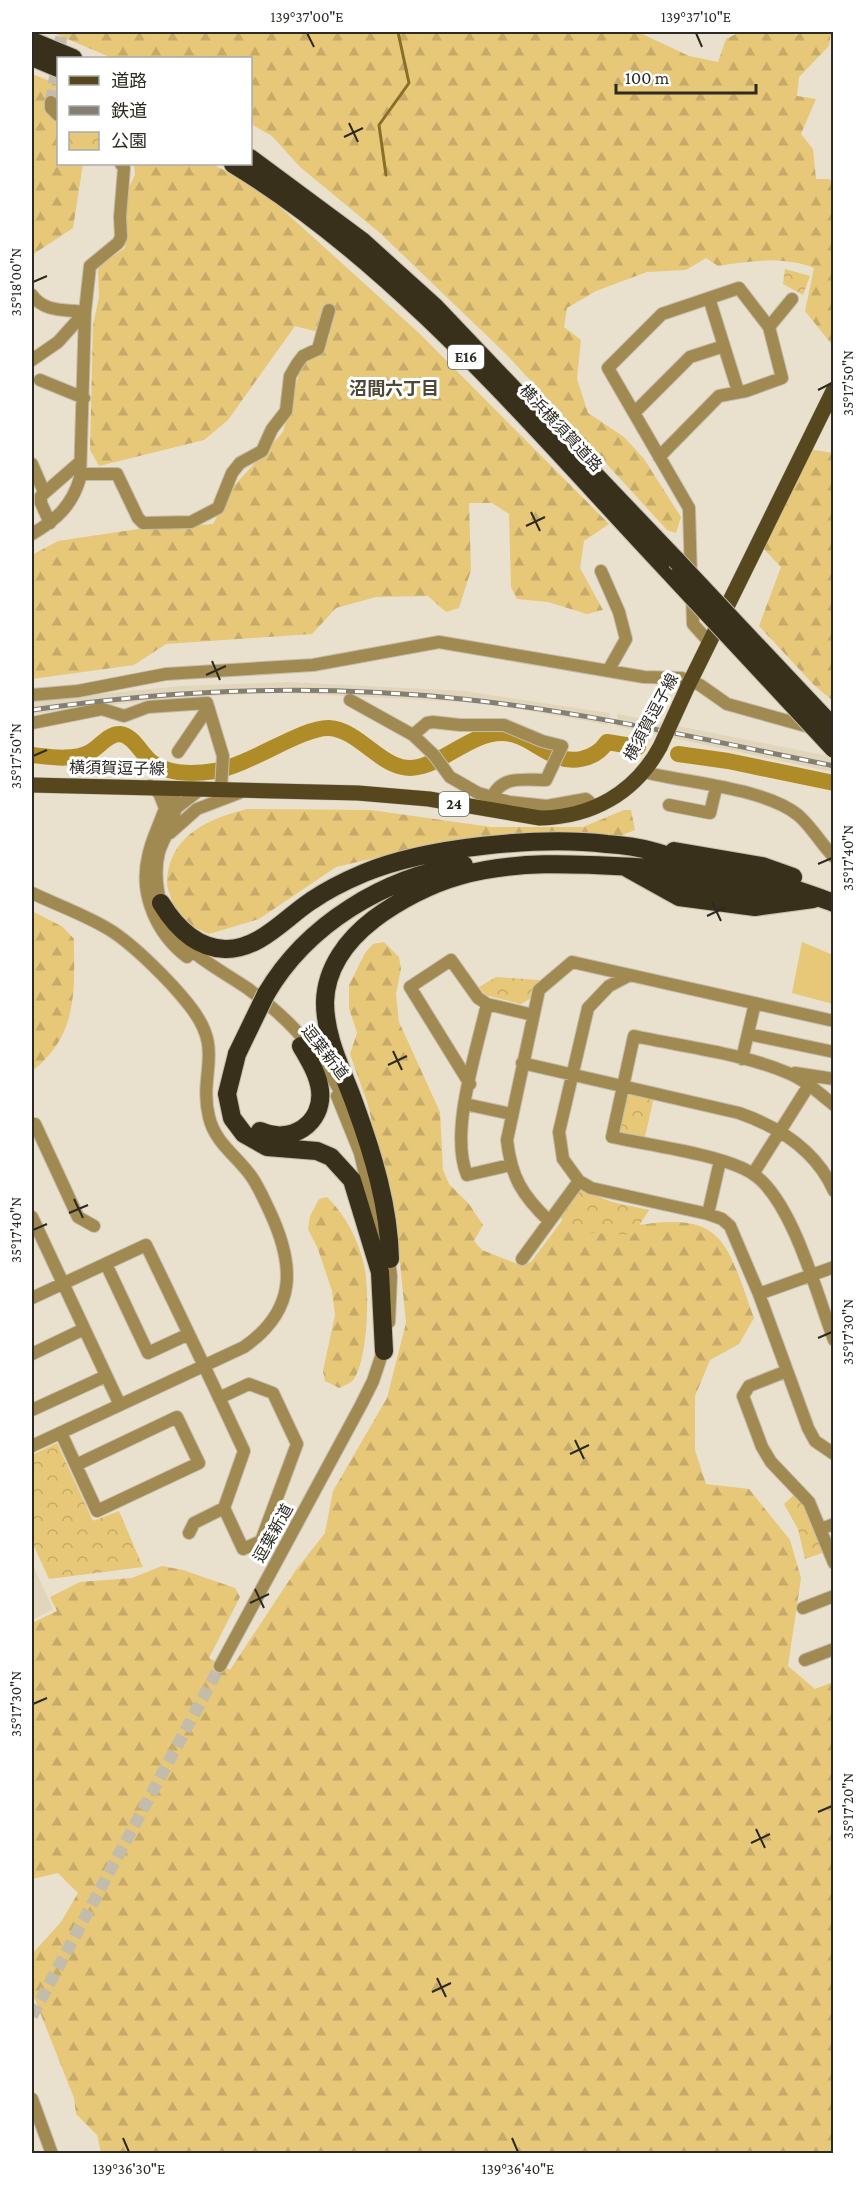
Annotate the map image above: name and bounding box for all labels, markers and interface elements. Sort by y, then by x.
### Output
text: 139°37'00"E [271,9,343,25]
text: 139°37'10"E [661,9,731,25]
legend [57,57,252,165]
scale bar [616,57,756,95]
text: 100 m [625,68,670,88]
text: 道路 [111,71,147,91]
text: 鉄道 [111,101,147,121]
text: 公園 [111,131,147,151]
text: 35°18'00"N [8,248,24,316]
road number: E16 [448,345,484,369]
text: 35°17'50"N [840,350,856,416]
district label: 沼間六丁目 [349,379,439,399]
street label: 横浜横須賀道路 [517,381,605,475]
street label: 横須賀逗子線 [621,671,681,763]
text: 35°17'50"N [8,723,24,789]
street label: 横須賀逗子線 [69,759,165,777]
road number: 24 [439,792,469,816]
text: 35°17'40"N [840,825,856,891]
street label: 逗葉新道 [299,1022,351,1082]
text: 35°17'40"N [8,1197,24,1263]
text: 35°17'30"N [840,1299,856,1365]
street label: 逗葉新道 [250,1501,296,1565]
text: 35°17'30"N [8,1671,24,1737]
text: 35°17'20"N [840,1773,856,1839]
text: 139°36'30"E [93,2161,165,2177]
text: 139°36'40"E [482,2161,554,2177]

